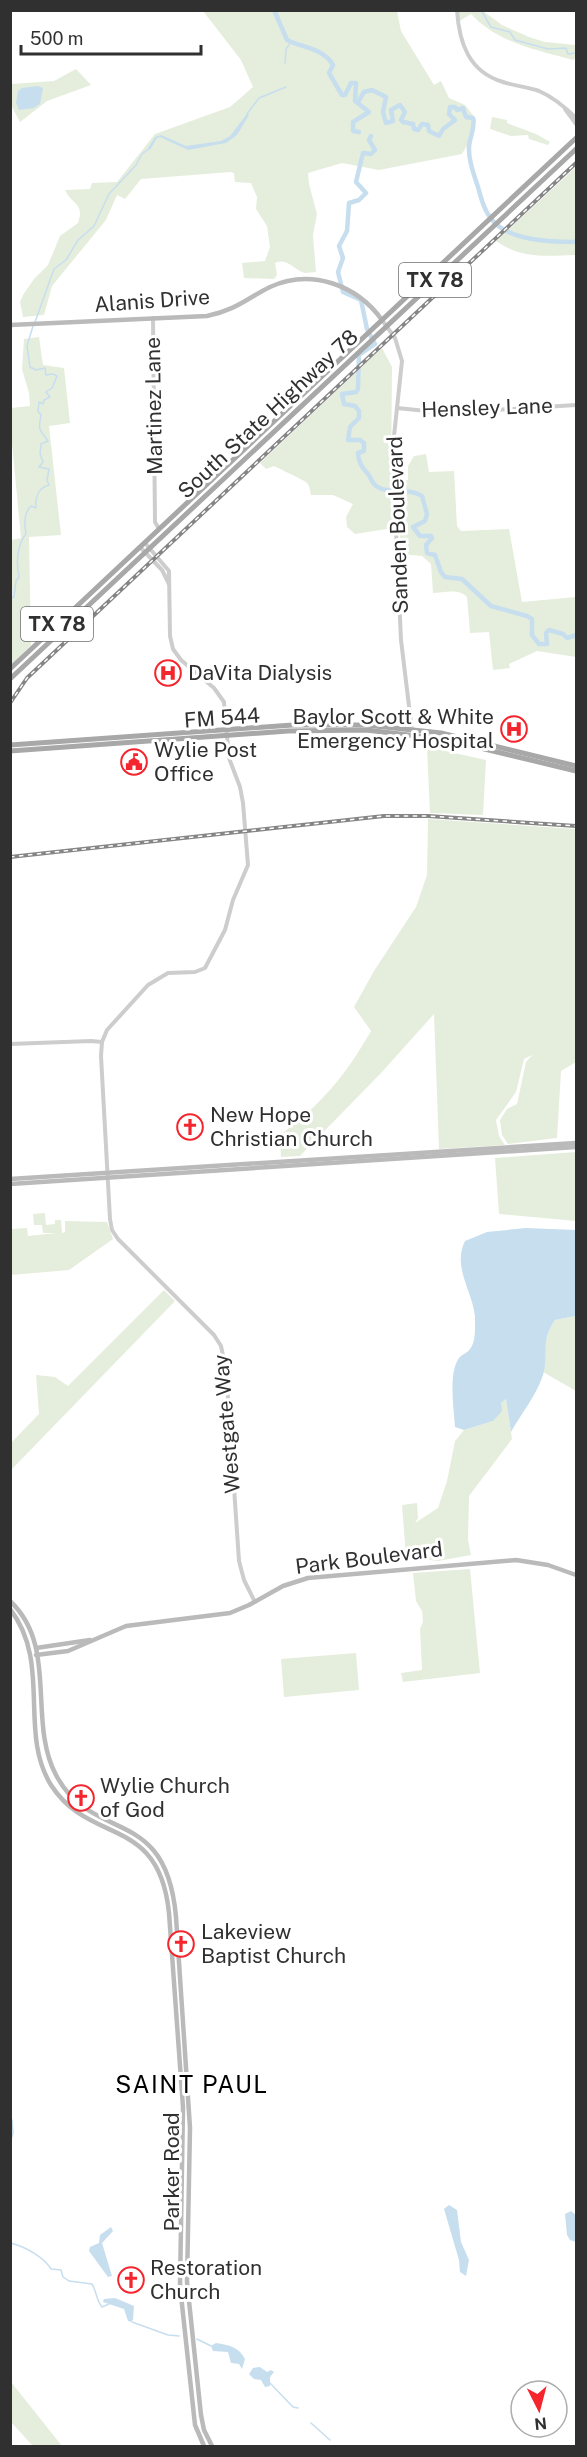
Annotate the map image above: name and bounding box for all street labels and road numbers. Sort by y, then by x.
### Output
road number: TX 78 [399,263,471,297]
street label: Alanis Drive [93,284,211,317]
street label: South State Highway 78 [173,324,363,503]
street label: Martinez Lane [140,337,167,475]
street label: Hensley Lane [421,393,553,422]
street label: Sanden Boulevard [382,436,413,614]
road number: TX 78 [21,607,93,641]
street label: FM 544 [183,702,261,733]
street label: Westgate Way [208,1353,245,1495]
street label: Park Boulevard [294,1536,444,1579]
street label: Parker Road [159,2112,184,2232]

